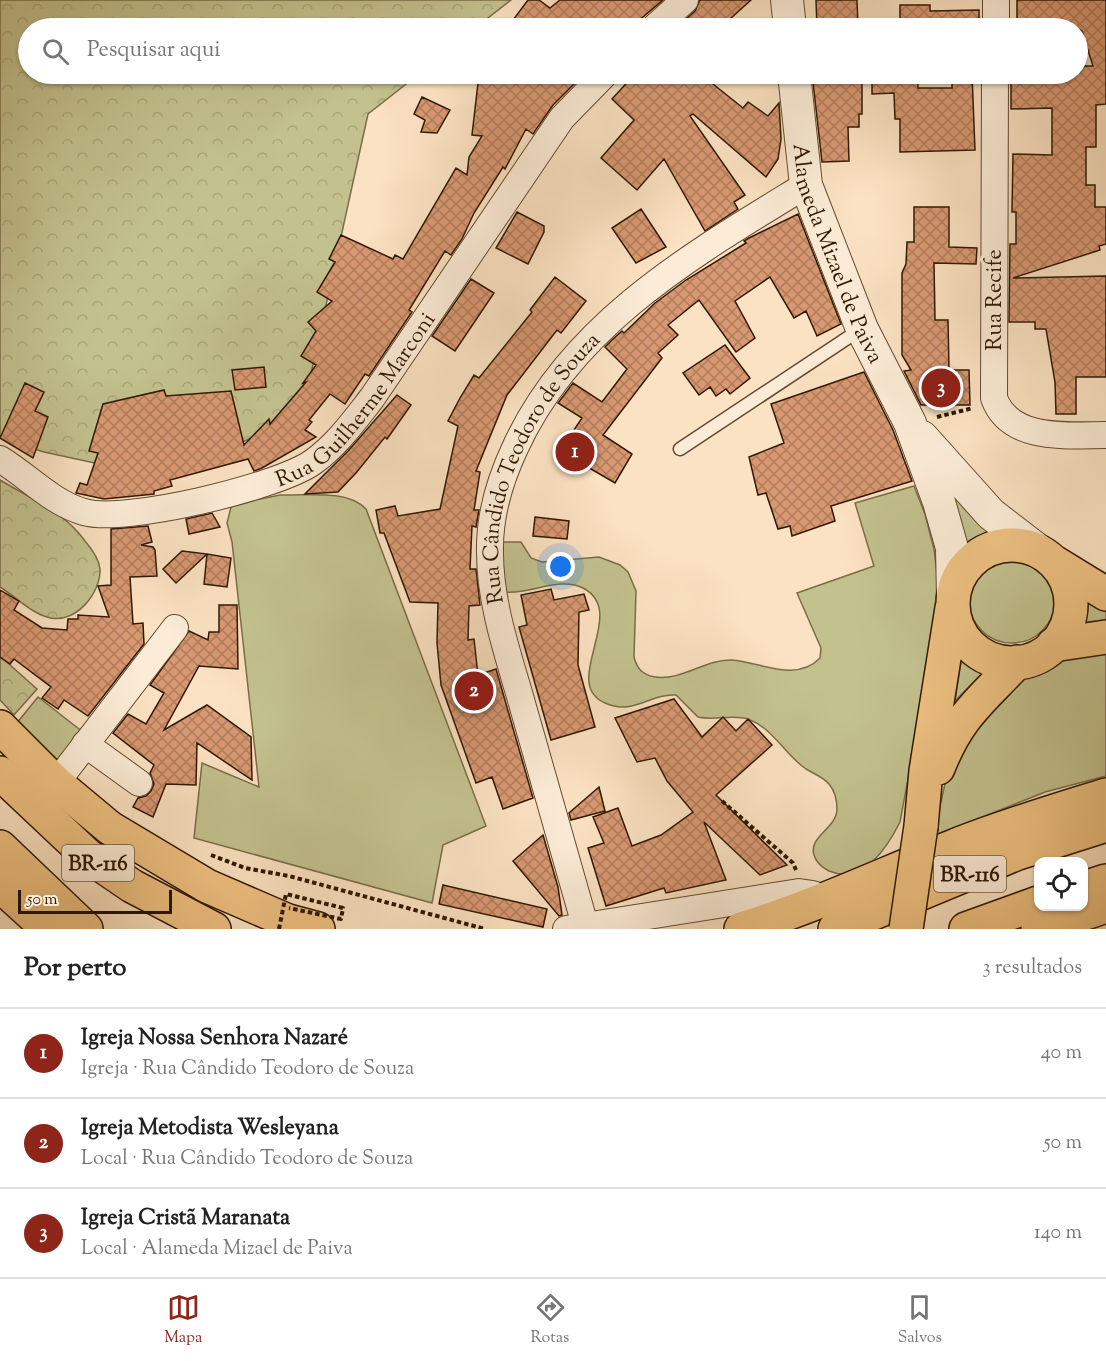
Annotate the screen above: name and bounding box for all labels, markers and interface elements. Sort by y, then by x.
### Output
search box [18,18,1088,84]
icon: search [39,35,72,68]
text: Pesquisar aqui [87,35,221,67]
street label: Alameda Mizael de Paiva [783,142,890,370]
street label: Rua Recife [980,249,1012,351]
street label: Rua Guilherme Marconi [271,307,445,497]
street label: Rua Cândido Teodoro de Souza [477,326,609,606]
pin: 3 [922,366,960,410]
pin: 1 [556,430,594,474]
your location [546,552,575,581]
pin: 2 [454,668,494,714]
road number: BR-116 [62,845,134,881]
road number: BR-116 [934,856,1006,892]
map controls [1034,857,1088,911]
button: locate [1034,857,1088,911]
scale bar [18,887,172,914]
text: 50 m [27,889,58,912]
text: Por perto [24,950,126,987]
text: 3 resultados [982,954,1082,983]
text: Igreja Nossa Senhora Nazaré [81,1023,348,1055]
text: 1 [40,1039,47,1068]
text: 40 m [1041,1039,1082,1068]
text: Igreja · Rua Cândido Teodoro de Souza [81,1055,414,1084]
text: Igreja Metodista Wesleyana [81,1113,339,1145]
text: 2 [39,1129,48,1158]
text: 50 m [1044,1129,1082,1158]
text: Local · Rua Cândido Teodoro de Souza [81,1145,413,1174]
text: Igreja Cristã Maranata [81,1203,290,1235]
text: 3 [39,1219,48,1248]
text: 140 m [1034,1219,1082,1248]
text: Local · Alameda Mizael de Paiva [81,1235,353,1264]
tab: Mapa [164,1291,202,1350]
tab: Rotas [531,1291,569,1350]
tab: Salvos [898,1291,942,1350]

